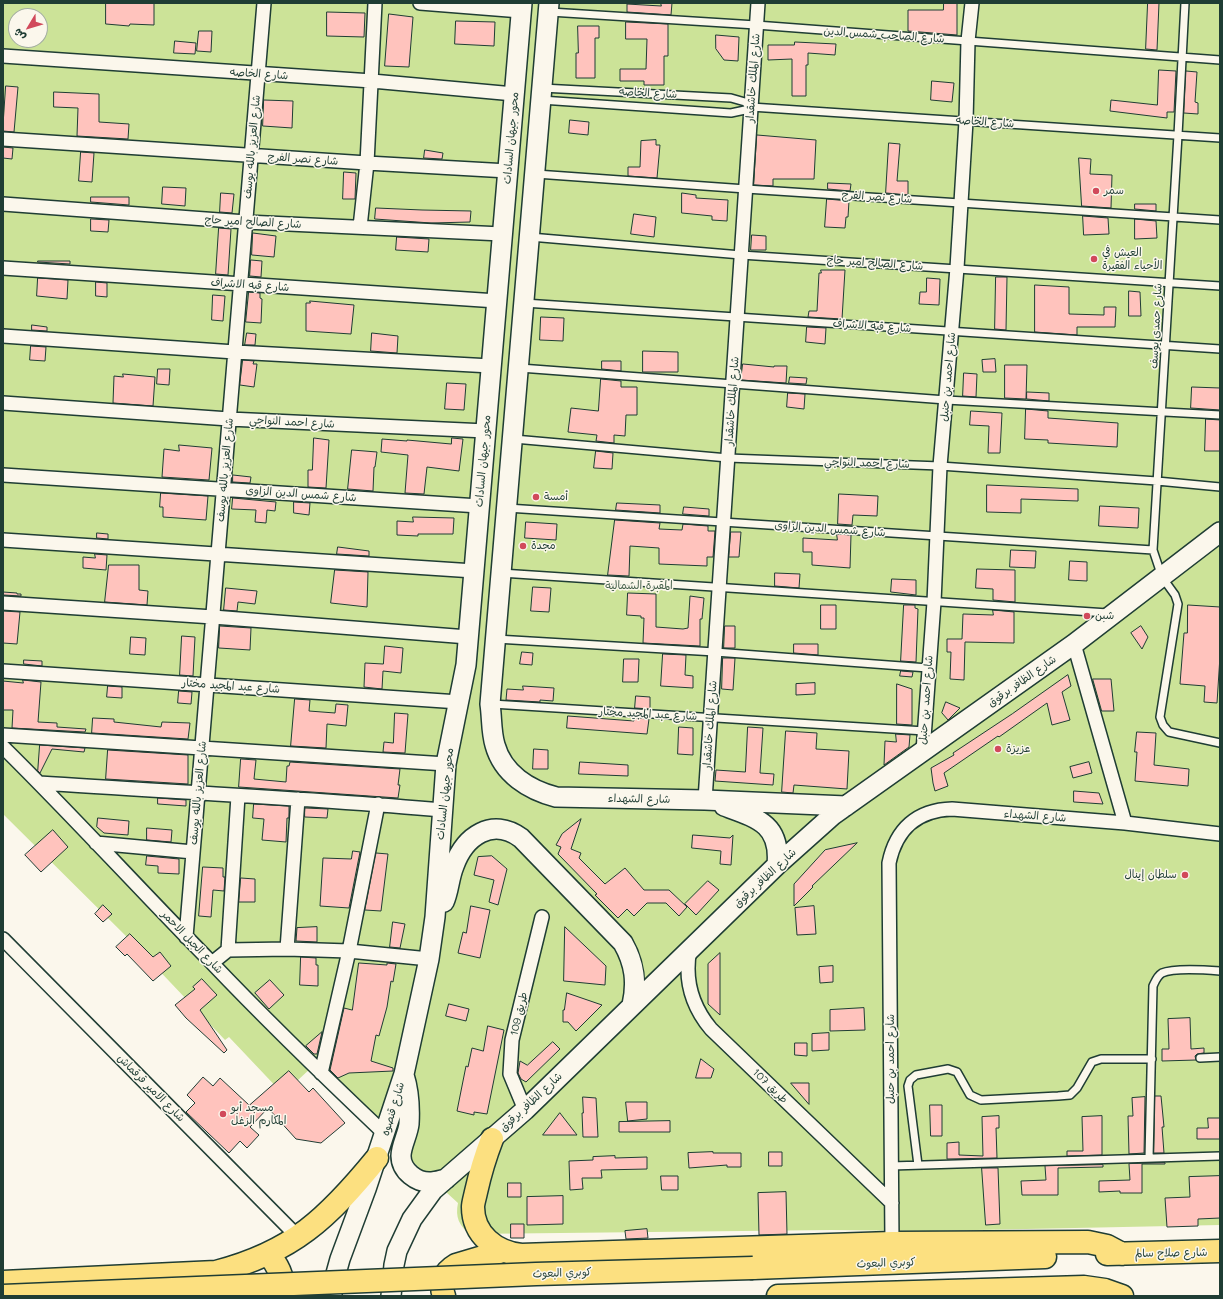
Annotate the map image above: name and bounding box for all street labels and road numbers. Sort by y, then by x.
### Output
street label: شارع الصاحب شمس الدين [823,24,945,46]
street label: شارع الملك خاشقدار [743,33,763,123]
street label: شارع الخاصه [229,65,289,83]
street label: شارع الخاصه [618,85,678,101]
street label: محور جيهان السادات [500,91,522,185]
street label: شارع العزيز بالله يوسف [241,94,263,200]
street label: شارع الخاصه [955,113,1015,131]
street label: شارع نصر الفرج [267,150,339,168]
street label: شارع نصر الفرج [841,188,913,206]
street label: شارع الصالح امير حاج [204,213,302,231]
street label: شارع الصالح امير حاج [826,253,924,273]
street label: شارع قبه الاشراف [210,276,290,294]
street label: شارع حمدى يوسف [1147,283,1165,369]
street label: شارع قبه الاشراف [832,317,912,335]
street label: شارع احمد بن حنبل [938,332,958,422]
street label: شارع الملك خاشقدار [722,356,742,446]
street label: شارع احمد النواجي [249,413,335,431]
street label: محور جيهان السادات [472,414,494,508]
street label: شارع العزيز بالله يوسف [214,417,236,523]
street label: شارع احمد النواجي [824,455,910,471]
street label: شارع شمس الدين الزاوى [245,484,357,504]
street label: شارع شمس الدين الزاوى [774,519,886,539]
street label: شارع الظافر برقوق [985,652,1059,710]
street label: شارع احمد بن حنبل [916,655,936,745]
street label: شارع عبد المجيد مختار [182,676,280,696]
street label: شارع الملك خاشقدار [700,680,720,770]
street label: شارع عبد المجيد مختار [599,705,697,723]
street label: شارع العزيز بالله يوسف [187,740,209,846]
street label: محور جيهان السادات [434,747,456,841]
street label: شارع الشهداء [608,792,670,806]
street label: شارع الشهداء [1003,807,1067,825]
street label: شارع الظافر برقوق [731,846,799,910]
street label: شارع الجبل الاحمر [158,908,226,976]
street label: طريق 109 [508,991,530,1037]
street label: شارع احمد بن حنبل [884,1014,898,1104]
street label: شارع الامير قرقماش [114,1051,188,1125]
street label: طريق 107 [749,1066,791,1106]
street label: شارع الظافر برقوق [497,1070,565,1134]
street label: شارع قنصوه [379,1081,407,1137]
street label: شارع صلاح سالم [1135,1246,1207,1260]
street label: كوبري البعوث [856,1255,916,1271]
street label: كوبري البعوث [532,1265,592,1281]

